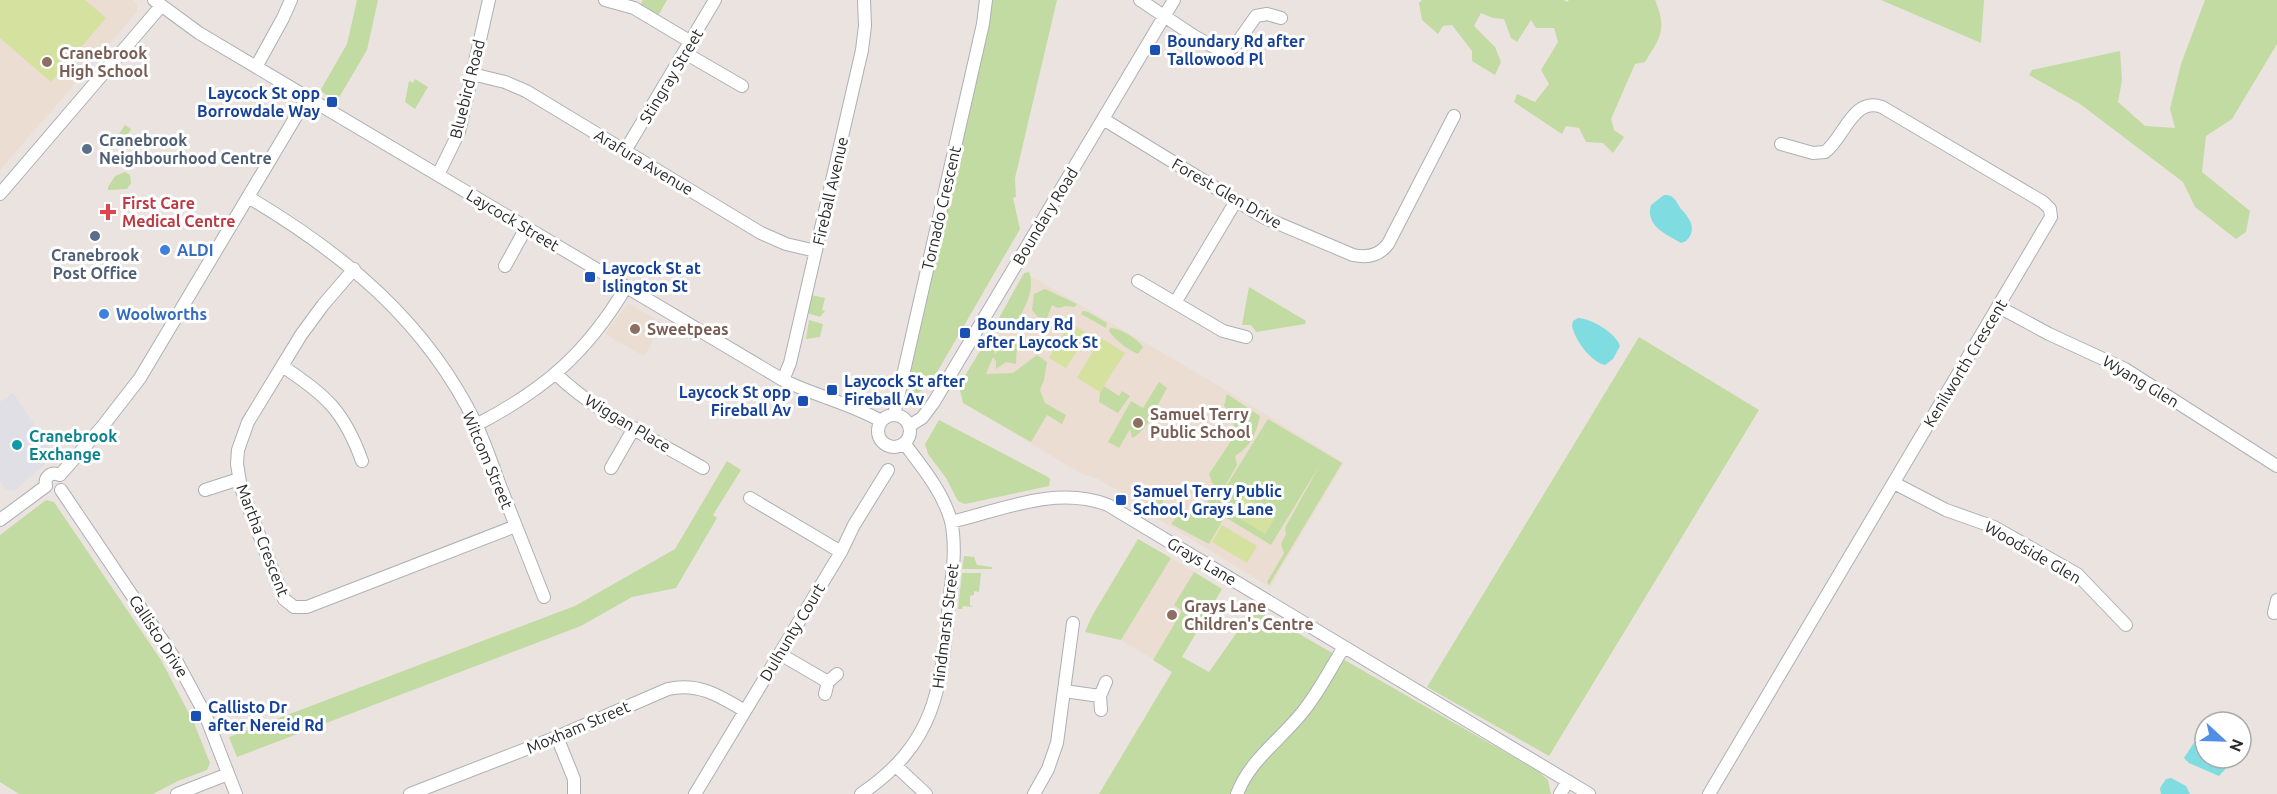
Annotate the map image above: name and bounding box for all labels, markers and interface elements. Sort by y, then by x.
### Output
street label: Stingray Street [636,25,707,127]
place label: Boundary Rd after Tallowood Pl [1167,32,1305,68]
street label: Bluebird Road [446,38,488,140]
marker: Boundary Rd after Tallowood Pl [1148,43,1162,57]
place label: Cranebrook High School [59,44,148,80]
marker: Cranebrook High School [40,55,54,69]
place label: Laycock St opp Borrowdale Way [197,84,320,120]
marker: Laycock St opp Borrowdale Way [325,95,339,109]
street label: Arafura Avenue [591,126,697,198]
place label: Cranebrook Neighbourhood Centre [99,131,272,167]
street label: Fireball Avenue [809,135,851,247]
marker: Cranebrook Neighbourhood Centre [80,142,94,156]
street label: Tornado Crescent [918,144,964,272]
street label: Forest Glen Drive [1169,154,1285,232]
street label: Boundary Road [1009,164,1081,268]
street label: Laycock Street [464,185,563,255]
place label: First Care Medical Centre [122,194,236,230]
marker: First Care Medical Centre [99,203,117,221]
marker: Cranebrook Post Office [88,229,102,243]
place label: ALDI [177,241,214,259]
marker: ALDI [158,243,172,257]
place label: Cranebrook Post Office [51,246,139,282]
place label: Laycock St at Islington St [602,259,701,295]
marker: Laycock St at Islington St [583,270,597,284]
street label: Kenilworth Crescent [1920,295,2011,430]
place label: Woolworths [116,305,207,323]
marker: Woolworths [97,307,111,321]
place label: Boundary Rd after Laycock St [977,315,1098,351]
place label: Sweetpeas [647,320,729,338]
marker: Sweetpeas [628,322,642,336]
marker: Boundary Rd after Laycock St [958,326,972,340]
street label: Wyang Glen [2100,351,2182,411]
place label: Laycock St after Fireball Av [844,372,966,408]
place label: Laycock St opp Fireball Av [679,383,791,419]
marker: Laycock St after Fireball Av [825,383,839,397]
street label: Wiggan Place [582,390,674,456]
marker: Laycock St opp Fireball Av [796,394,810,408]
place label: Samuel Terry Public School [1150,405,1251,441]
street label: Witcom Street [459,409,517,512]
marker: Samuel Terry Public School [1131,416,1145,430]
place label: Cranebrook Exchange [29,427,117,463]
marker: Cranebrook Exchange [10,438,24,452]
street label: Martha Crescent [233,481,293,599]
place label: Samuel Terry Public School, Grays Lane [1133,482,1282,518]
marker: Samuel Terry Public School, Grays Lane [1114,493,1128,507]
street label: Woodside Glen [1982,517,2084,587]
street label: Grays Lane [1164,533,1240,589]
street label: Hindmarsh Street [928,562,962,690]
street label: Dulhunty Court [756,579,828,684]
street label: Callisto Drive [126,592,192,680]
place label: Grays Lane Children's Centre [1184,597,1314,633]
marker: Grays Lane Children's Centre [1165,608,1179,622]
street label: Moxham Street [524,697,633,757]
place label: Callisto Dr after Nereid Rd [208,698,324,734]
marker: Callisto Dr after Nereid Rd [189,709,203,723]
north arrow [2193,710,2253,770]
text: N [2226,737,2247,755]

